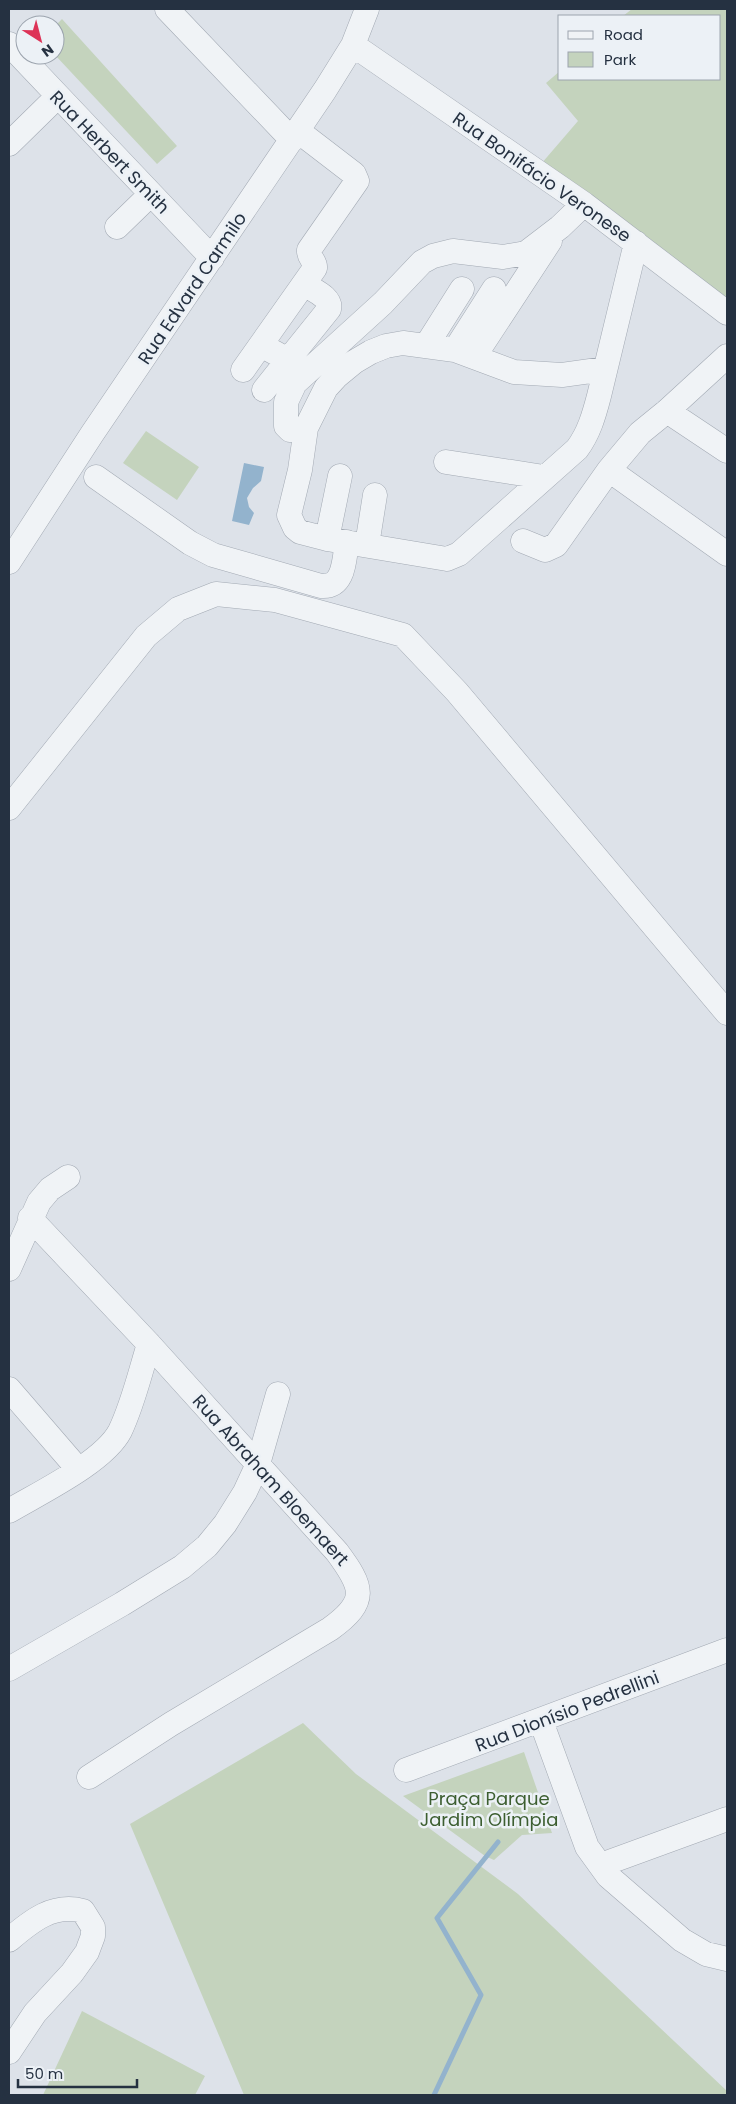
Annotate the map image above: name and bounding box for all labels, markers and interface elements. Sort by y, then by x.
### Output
north arrow [15,15,65,65]
legend [558,15,721,80]
text: Road [604,24,643,45]
text: N [38,39,58,62]
text: Park [604,49,636,70]
street label: Rua Herbert Smith [44,85,176,219]
street label: Rua Bonifácio Veronese [448,106,636,248]
street label: Rua Edvard Carmilo [132,207,252,369]
street label: Rua Abraham Bloemaert [187,1389,355,1571]
street label: Rua Dionísio Pedrellini [471,1664,663,1758]
park label: Praça Parque Jardim Olímpia [420,1786,558,1832]
scale bar [18,2056,136,2088]
text: 50 m [25,2063,63,2084]

